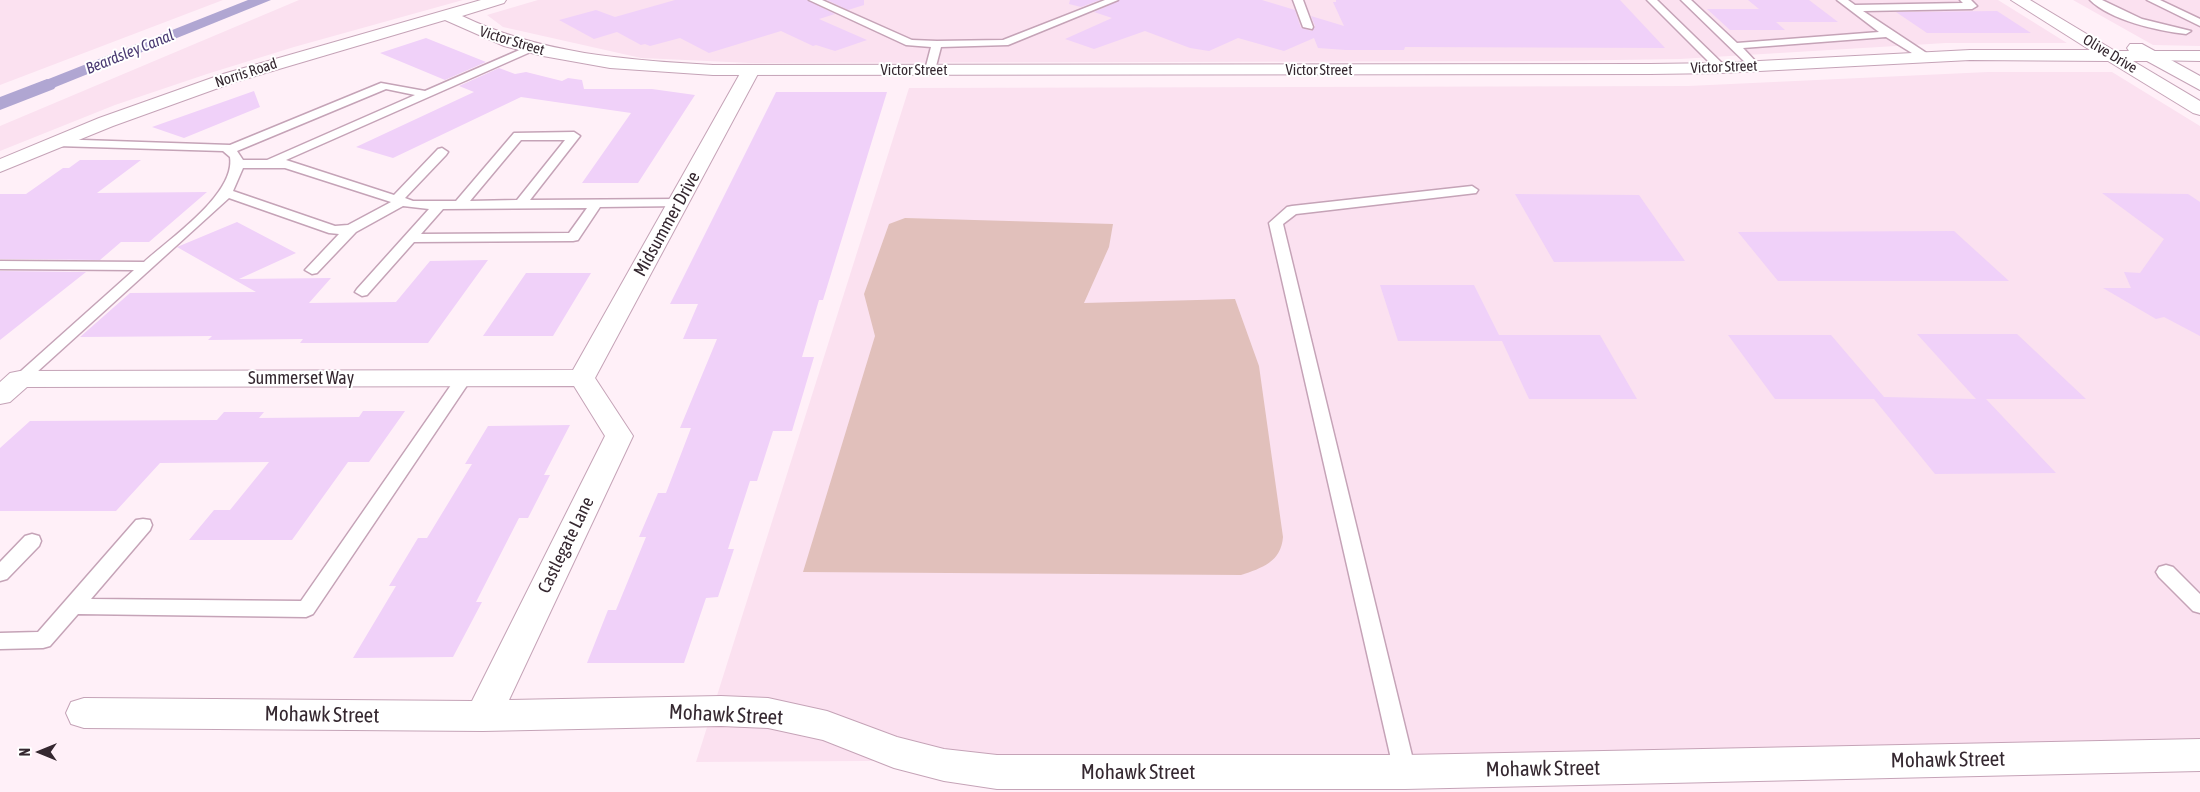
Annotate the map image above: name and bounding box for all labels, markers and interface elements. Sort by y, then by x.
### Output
street label: Victor Street [477,23,547,59]
water label: Beardsley Canal [83,26,177,78]
street label: Olive Drive [2080,31,2140,77]
street label: Norris Road [213,55,279,91]
street label: Victor Street [1690,57,1758,77]
street label: Victor Street [881,61,947,79]
street label: Victor Street [1286,61,1352,79]
street label: Midsummer Drive [629,168,705,280]
street label: Summerset Way [248,367,354,389]
street label: Castlegate Lane [533,493,599,597]
street label: Mohawk Street [668,699,784,731]
street label: Mohawk Street [264,701,380,729]
north arrow [15,727,65,777]
street label: Mohawk Street [1890,746,2006,774]
text: N [17,748,33,756]
street label: Mohawk Street [1485,755,1601,783]
street label: Mohawk Street [1081,759,1195,785]

